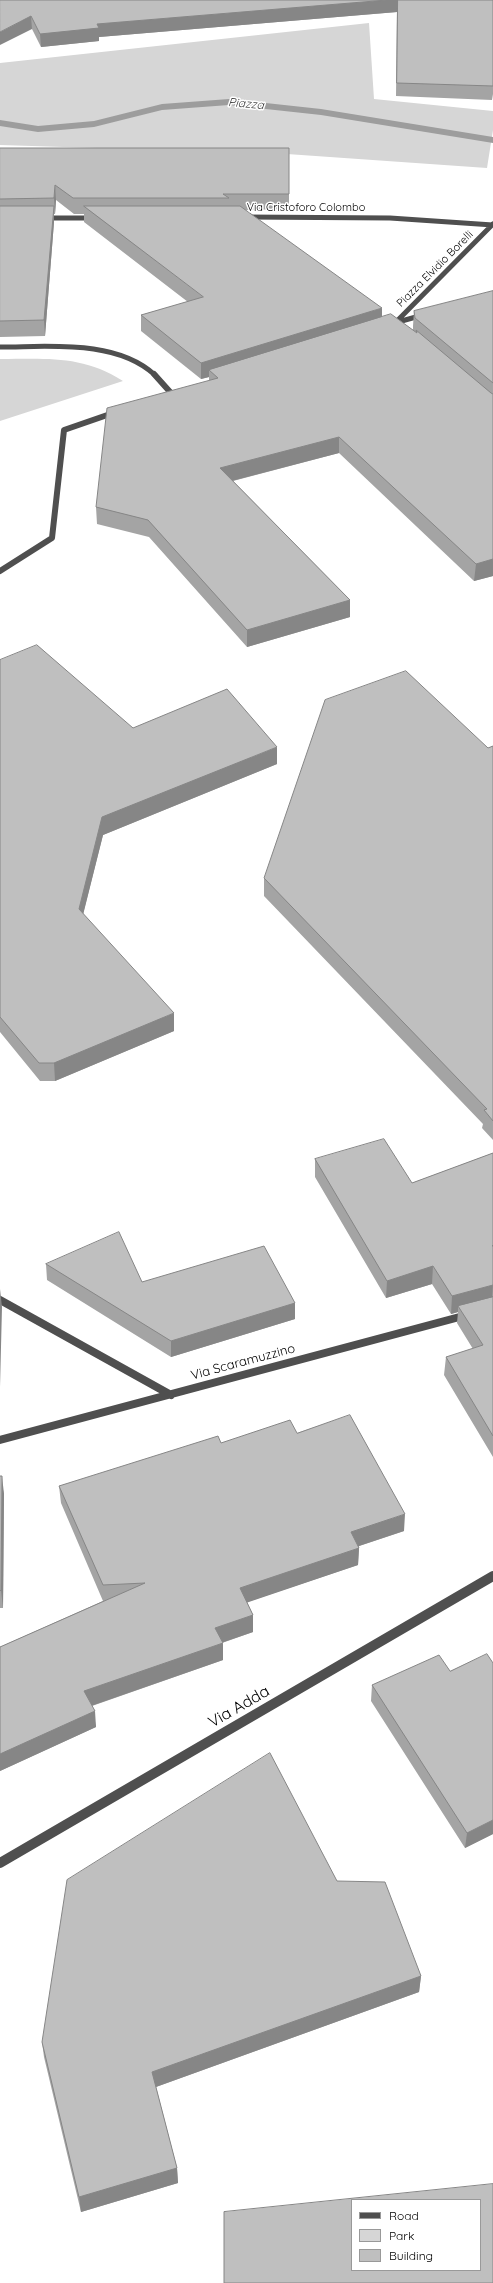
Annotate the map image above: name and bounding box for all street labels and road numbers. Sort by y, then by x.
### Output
street label: Via Cristoforo Colombo [247,201,365,215]
street label: Piazza Elvidio Borelli [394,228,476,310]
street label: Via Scaramuzzino [189,1341,297,1383]
street label: Via Adda [205,1682,273,1732]

